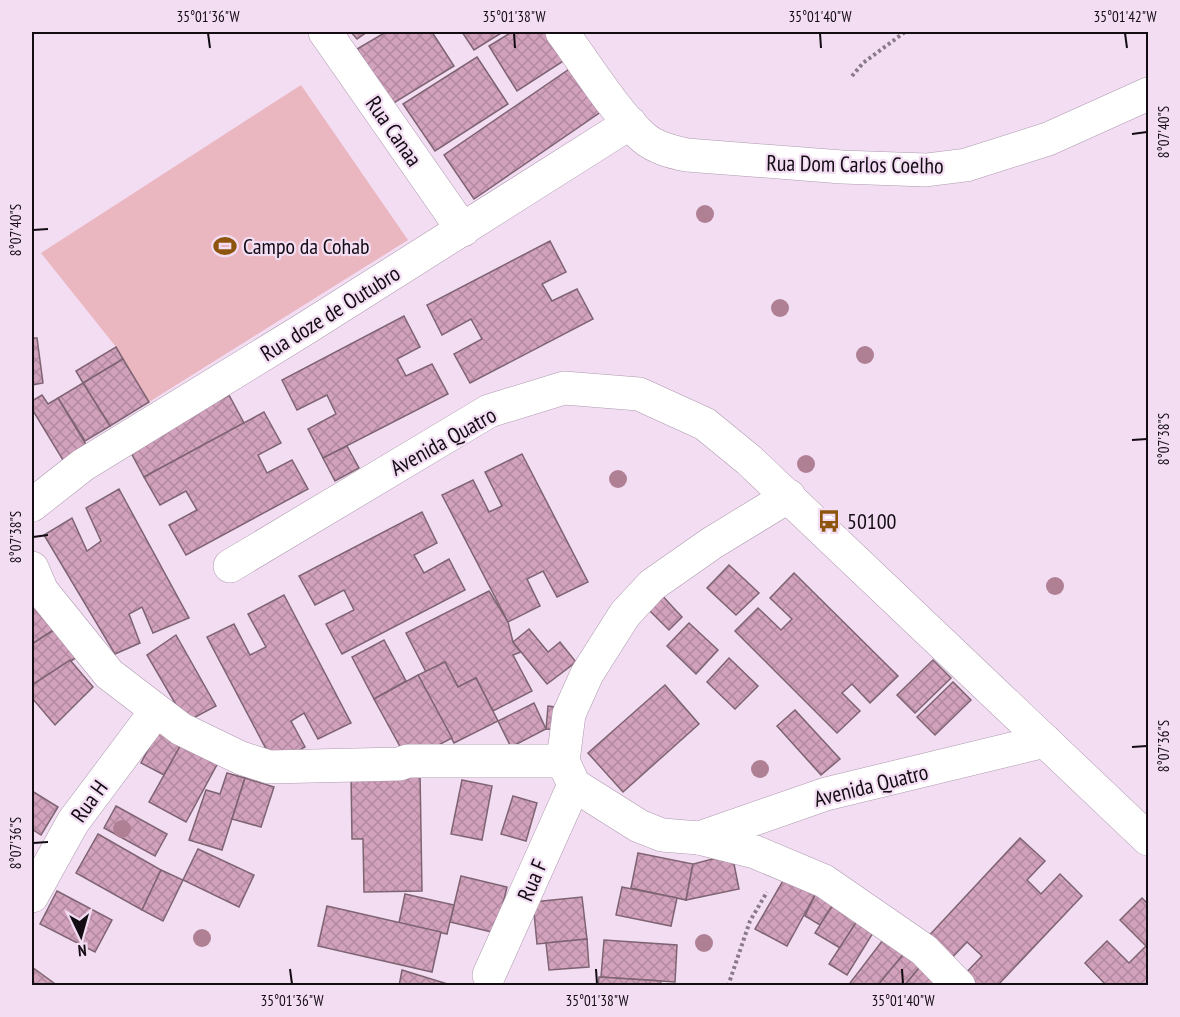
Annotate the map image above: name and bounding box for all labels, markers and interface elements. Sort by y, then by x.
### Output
text: 35°01'36"W [176,7,240,26]
text: 35°01'38"W [482,7,546,26]
text: 35°01'40"W [788,7,852,26]
text: 35°01'42"W [1093,7,1157,26]
street label: Rua Canaa [360,90,428,172]
text: 8°07'40"S [1154,106,1173,158]
street label: Rua Dom Carlos Coelho [766,148,944,180]
text: 8°07'40"S [6,204,25,256]
place label: Campo da Cohab [243,232,370,260]
sports icon: Campo da Cohab [212,233,238,259]
street label: Rua doze de Outubro [255,259,405,367]
street label: Avenida Quatro [385,400,501,482]
text: 8°07'38"S [1154,413,1173,465]
place label: 50100 [847,507,897,535]
bus stop icon: 50100 [816,508,842,534]
text: 8°07'38"S [6,511,25,563]
text: 8°07'36"S [1154,720,1173,772]
street label: Avenida Quatro [811,757,931,813]
street label: Rua H [64,774,114,828]
text: 8°07'36"S [6,817,25,869]
street label: Rua F [511,855,553,905]
north arrow [51,906,111,966]
text: N [77,941,87,961]
text: 35°01'36"W [260,991,324,1010]
text: 35°01'38"W [565,991,629,1010]
text: 35°01'40"W [871,991,935,1010]

